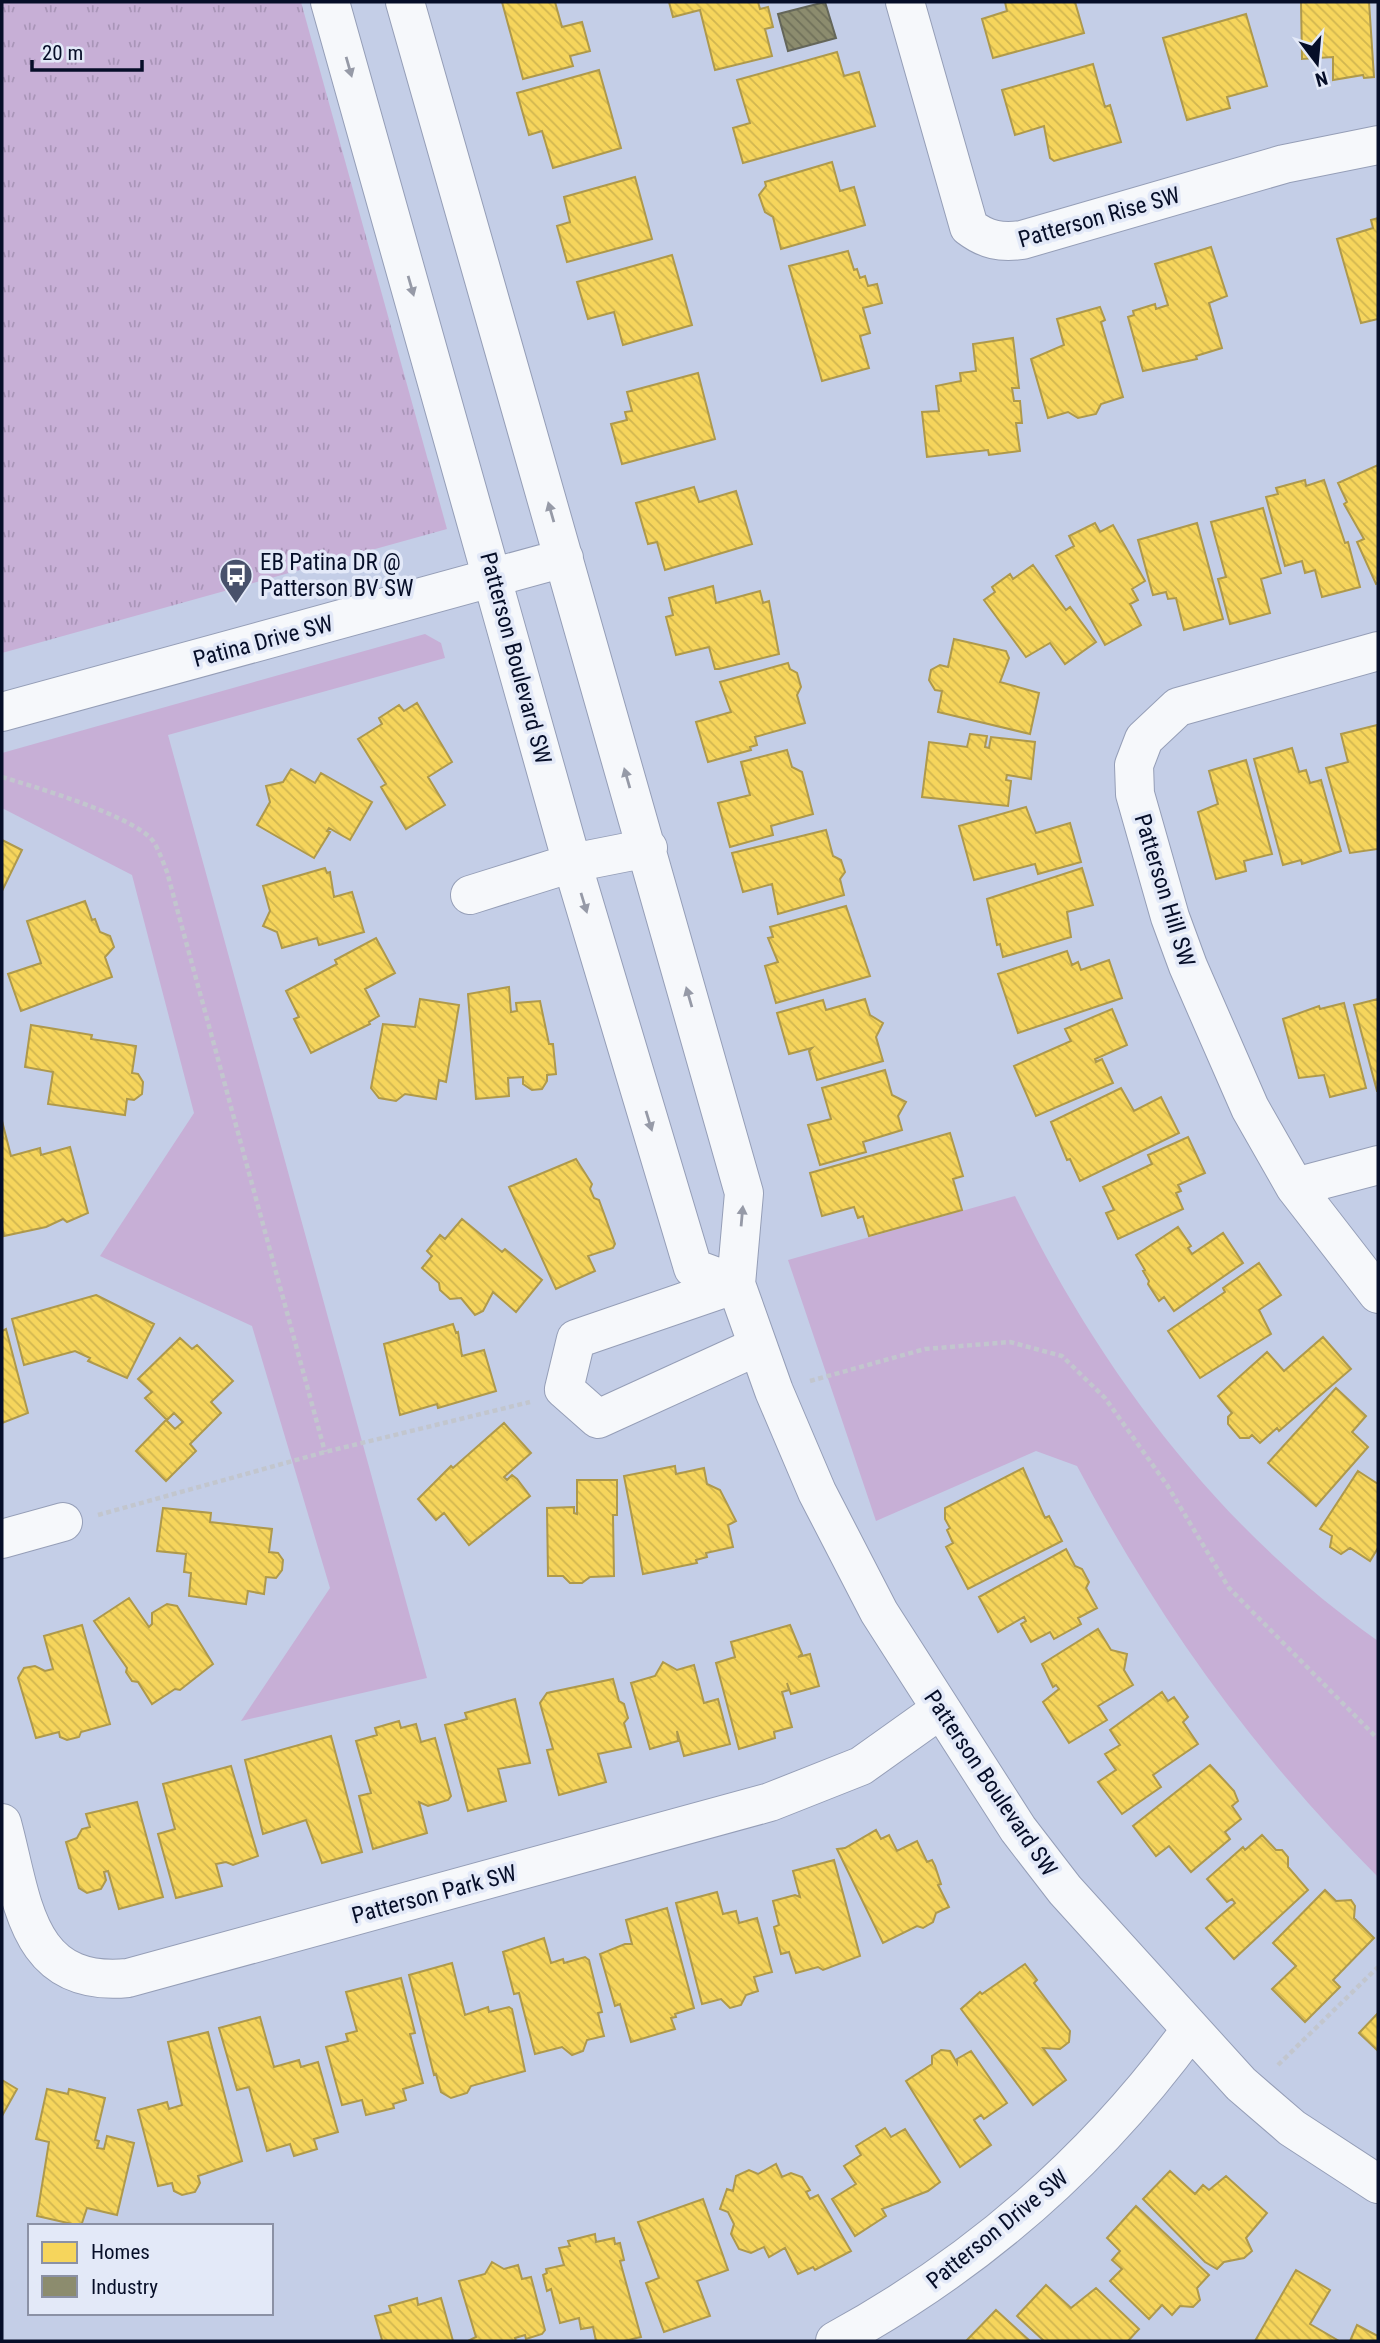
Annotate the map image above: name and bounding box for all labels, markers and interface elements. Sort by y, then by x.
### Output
scale bar [32,28,142,72]
north arrow [1282,28,1352,98]
text: 20 m [42,41,83,65]
one-way arrow [344,57,355,79]
text: N [1313,66,1330,92]
street label: Patterson Rise SW [1015,181,1183,253]
one-way arrow [406,275,417,297]
one-way arrow [545,501,555,522]
place label: EB Patina DR @ Patterson BV SW [260,549,413,602]
street label: Patterson Boulevard SW [474,549,557,767]
bus stop icon: EB Patina DR @ Patterson BV SW [217,556,255,605]
street label: Patina Drive SW [190,610,336,673]
one-way arrow [622,767,632,788]
street label: Patterson Hill SW [1128,810,1201,970]
one-way arrow [580,893,590,914]
one-way arrow [683,985,694,1007]
one-way arrow [645,1111,655,1132]
one-way arrow [737,1205,748,1227]
street label: Patterson Boulevard SW [918,1685,1063,1881]
street label: Patterson Park SW [349,1860,519,1929]
street label: Patterson Drive SW [921,2164,1073,2295]
legend [28,2224,273,2315]
text: Homes [91,2240,150,2264]
text: Industry [91,2275,158,2299]

